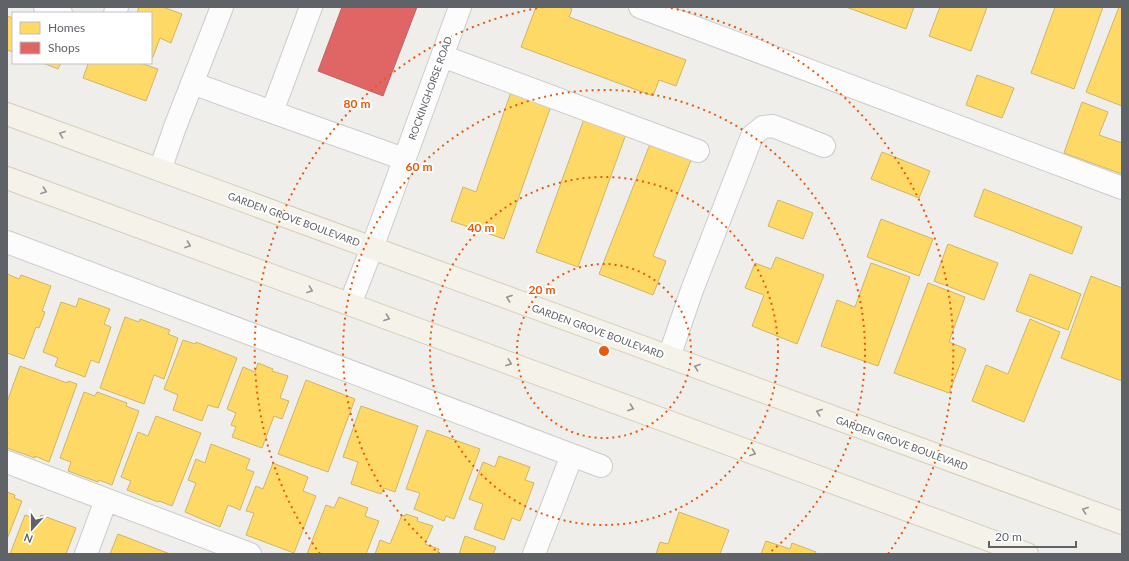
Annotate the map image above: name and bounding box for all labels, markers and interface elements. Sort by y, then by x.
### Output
legend [12,12,152,64]
text: Homes [48,20,85,35]
street label: ROCKINGHORSE ROAD [406,34,454,141]
text: Shops [48,40,80,55]
text: 80 m [344,96,370,111]
one-way arrow [58,131,65,139]
text: 60 m [406,159,432,174]
one-way arrow [40,187,47,195]
street label: GARDEN GROVE BOULEVARD [226,189,362,249]
text: 40 m [468,220,494,235]
one-way arrow [185,240,192,248]
text: 20 m [529,282,555,297]
one-way arrow [307,285,314,293]
one-way arrow [506,295,513,303]
street label: GARDEN GROVE BOULEVARD [530,301,666,361]
one-way arrow [383,313,390,321]
centre of rings [597,344,611,358]
one-way arrow [505,358,512,366]
one-way arrow [693,363,700,372]
one-way arrow [627,403,634,411]
one-way arrow [815,408,822,416]
street label: GARDEN GROVE BOULEVARD [834,413,970,473]
one-way arrow [749,448,756,456]
one-way arrow [1082,506,1089,514]
north arrow [12,509,52,549]
scale bar [989,523,1076,549]
text: 20 m [995,529,1022,544]
text: N [22,531,35,546]

